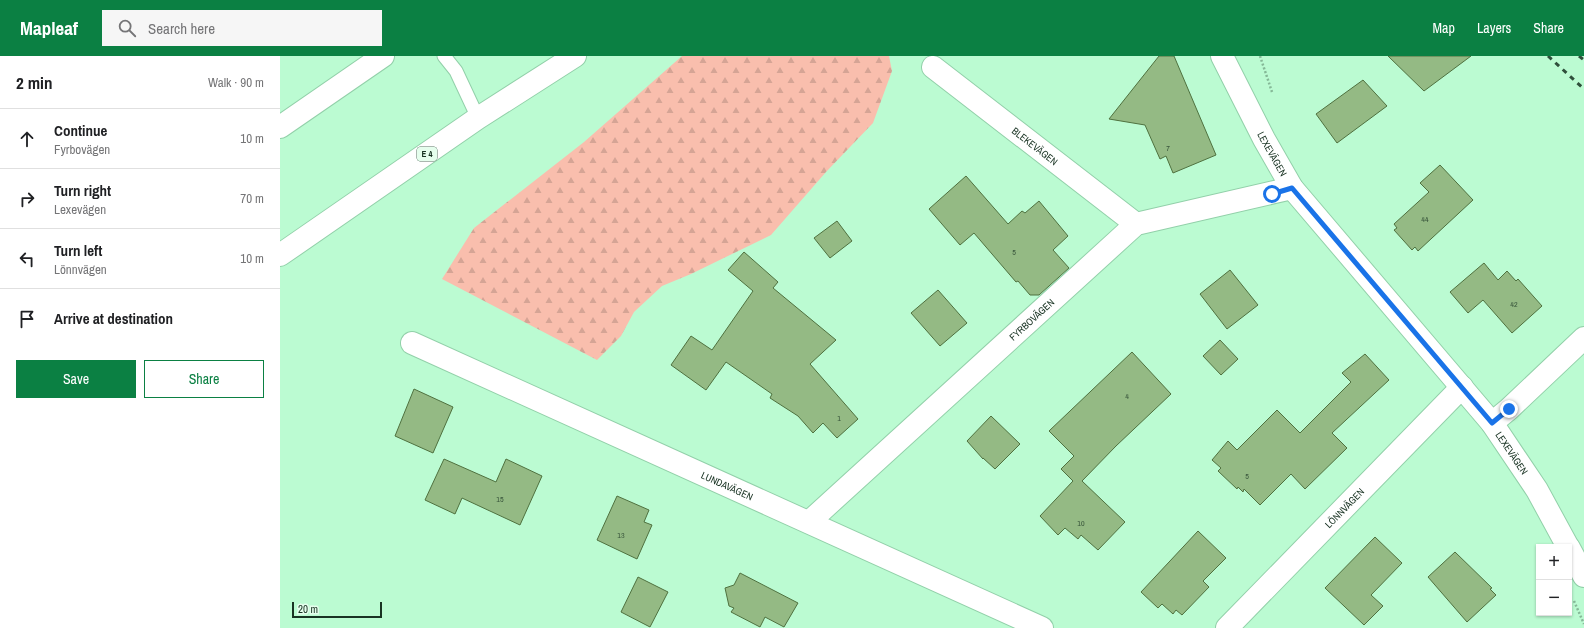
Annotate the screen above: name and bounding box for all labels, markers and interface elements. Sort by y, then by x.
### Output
search box [102,10,382,46]
text: Mapleaf [20,15,78,41]
icon: search [116,17,138,39]
text: Search here [148,18,215,39]
text: Map [1433,19,1455,37]
text: Layers [1477,19,1511,37]
text: Share [1533,19,1564,37]
text: 2 min [16,71,52,94]
text: Walk · 90 m [208,74,264,91]
text: Continue [54,120,107,141]
street label: BLEKEVÄGEN [1009,124,1061,168]
icon: ahead [16,128,38,150]
street label: LEXEVÄGEN [1255,129,1290,178]
text: 10 m [240,130,264,147]
text: Fyrbovägen [54,141,110,158]
house number: 7 [1166,143,1170,153]
road number: E 4 [417,147,437,161]
text: Turn right [54,180,111,201]
route start [1263,185,1281,203]
icon: right [16,188,38,210]
text: 70 m [240,190,264,207]
text: Lexevägen [54,201,106,218]
house number: 44 [1421,214,1429,224]
text: Turn left [54,240,102,261]
house number: 5 [1012,247,1016,257]
icon: left [16,248,38,270]
text: 10 m [240,250,264,267]
text: Lönnvägen [54,261,107,278]
street label: FYRBOVÄGEN [1006,295,1057,343]
house number: 42 [1510,299,1518,309]
icon: arrive [16,308,38,330]
text: Arrive at destination [54,308,173,329]
button: Save [16,360,136,398]
button: Share [144,360,264,398]
house number: 4 [1125,391,1129,401]
route end [1500,400,1518,418]
house number: 1 [837,413,841,423]
street label: LEXEVÄGEN [1493,429,1531,477]
street label: LUNDAVÄGEN [699,468,755,503]
house number: 5 [1245,471,1249,481]
street label: LÖNNVÄGEN [1322,485,1367,530]
house number: 15 [496,494,504,504]
house number: 10 [1077,518,1085,528]
house number: 13 [617,530,625,540]
map controls [1536,544,1572,616]
button: + [1536,544,1572,580]
button: − [1536,580,1572,616]
scale bar [292,600,382,619]
text: 20 m [298,602,318,616]

